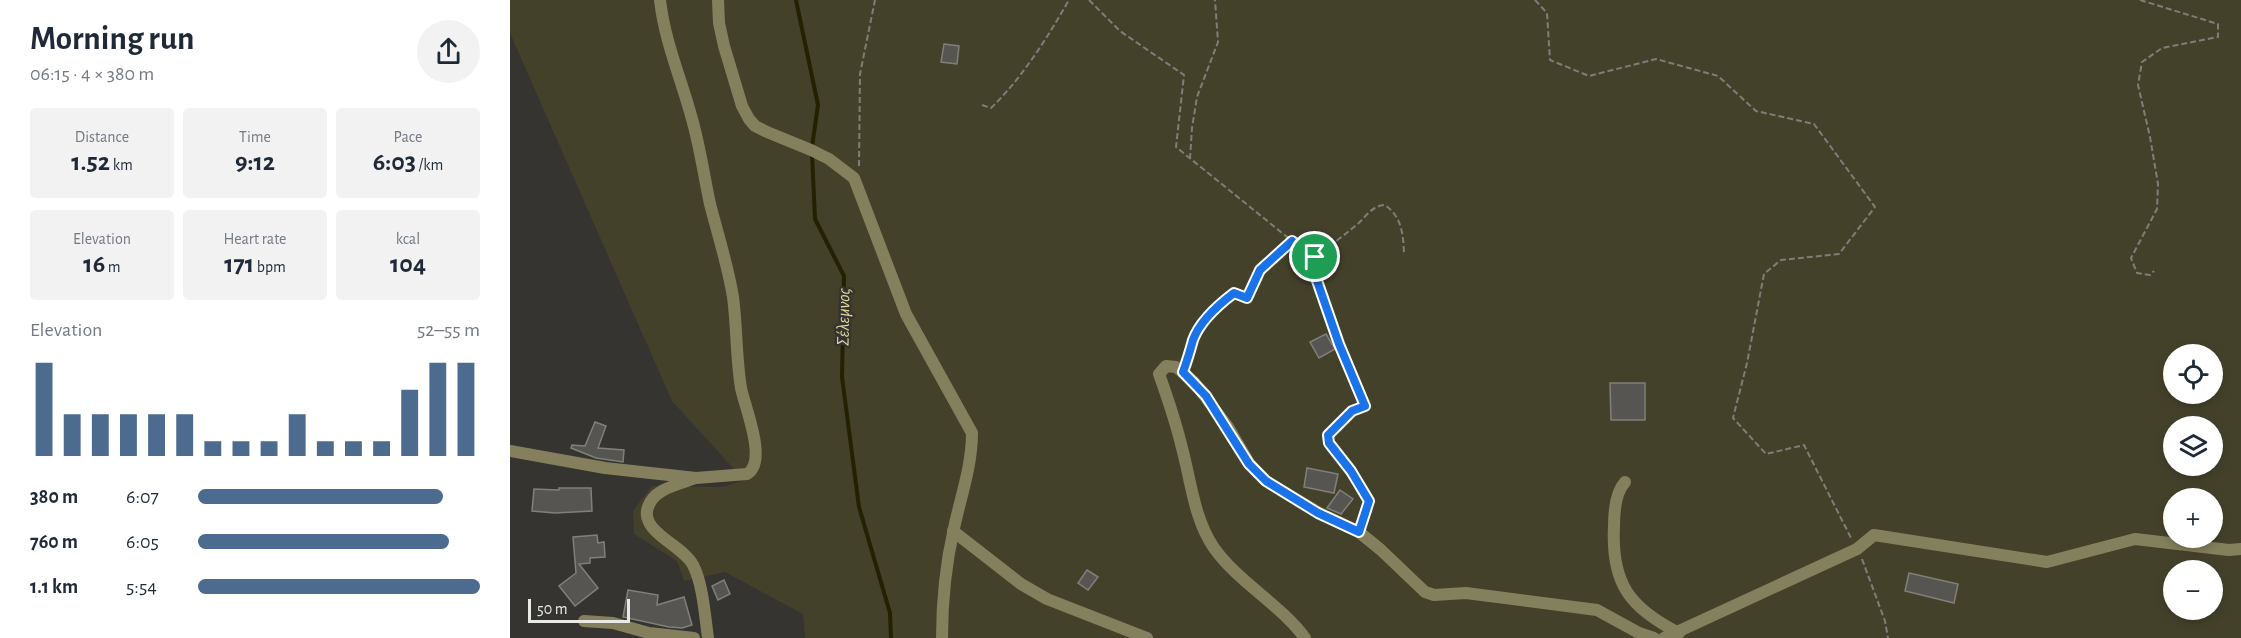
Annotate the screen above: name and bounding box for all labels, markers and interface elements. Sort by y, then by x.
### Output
button: share [417,20,480,83]
text: Morning run [30,23,194,56]
text: 06:15 · 4 × 380 m [30,64,154,84]
text: Distance [75,129,129,145]
text: Time [239,129,271,145]
text: Pace [394,129,422,145]
text: 1.52 [71,149,110,175]
text: 9:12 [235,149,275,175]
text: 6:03 [373,149,416,175]
text: km [110,157,133,173]
text: /km [416,157,443,173]
text: Elevation [73,231,131,247]
text: Heart rate [224,231,286,247]
text: kcal [396,231,420,247]
pin [1289,231,1340,282]
icon: arrive [1298,240,1331,273]
text: 16 [83,251,105,277]
text: 171 [224,251,254,277]
text: 104 [390,251,426,277]
text: m [105,259,121,275]
text: bpm [254,259,286,275]
water label: Σέλεμνος [834,287,854,346]
text: Elevation [30,320,102,340]
text: 52–55 m [417,320,480,340]
map controls [2163,344,2223,620]
button: locate [2163,344,2223,404]
button: layers [2163,416,2223,476]
text: 380 m [30,487,78,507]
text: 6:07 [126,487,159,507]
button: + [2163,488,2223,548]
text: 760 m [30,532,78,552]
text: 6:05 [126,532,159,552]
button: − [2163,560,2223,620]
text: 1.1 km [30,577,78,597]
text: 5:54 [126,577,157,597]
scale bar [528,596,630,624]
text: 50 m [537,601,568,617]

